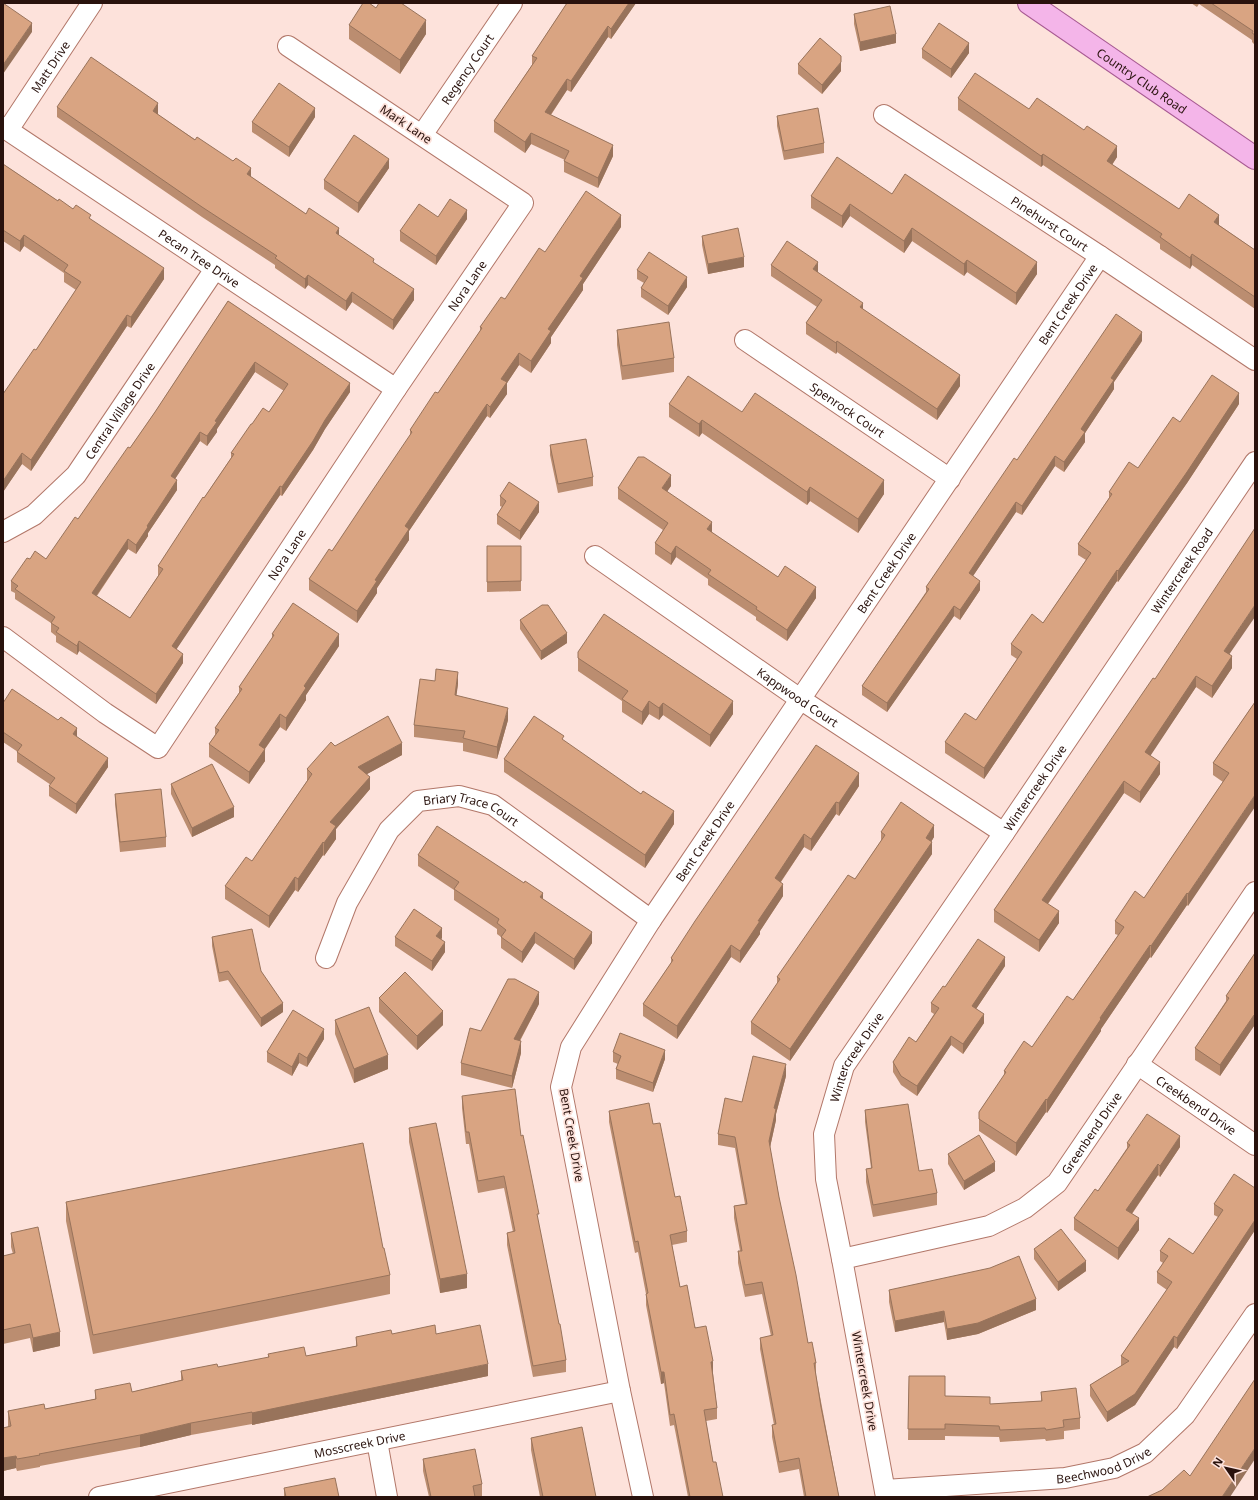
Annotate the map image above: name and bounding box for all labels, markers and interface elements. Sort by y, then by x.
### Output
street label: Regency Court [437,30,498,108]
street label: Matt Drive [27,37,73,96]
street label: Country Club Road [1094,44,1190,117]
street label: Mark Lane [377,100,436,148]
street label: Pinehurst Court [1008,192,1092,255]
street label: Pecan Tree Drive [155,225,243,291]
street label: Nora Lane [443,256,490,314]
street label: Bent Creek Drive [1034,260,1101,348]
street label: Central Village Drive [80,358,159,463]
street label: Spenrock Court [807,378,889,441]
street label: Wintercreek Road [1146,524,1217,617]
street label: Nora Lane [263,525,310,583]
street label: Bent Creek Drive [852,528,920,616]
street label: Kappwood Court [754,663,842,731]
street label: Wintercreek Drive [999,741,1070,834]
street label: Briary Trace Court [422,787,523,830]
street label: Bent Creek Drive [671,797,738,885]
street label: Wintercreek Drive [825,1008,887,1104]
street label: Creekbend Drive [1153,1071,1240,1139]
street label: Bent Creek Drive [555,1087,589,1183]
street label: Greenbend Drive [1057,1088,1125,1178]
street label: Wintercreek Drive [848,1330,882,1432]
street label: Mosscreek Drive [312,1426,407,1462]
street label: Beechwood Drive [1056,1443,1155,1487]
north arrow [1206,1448,1246,1488]
text: N [1209,1454,1226,1470]

